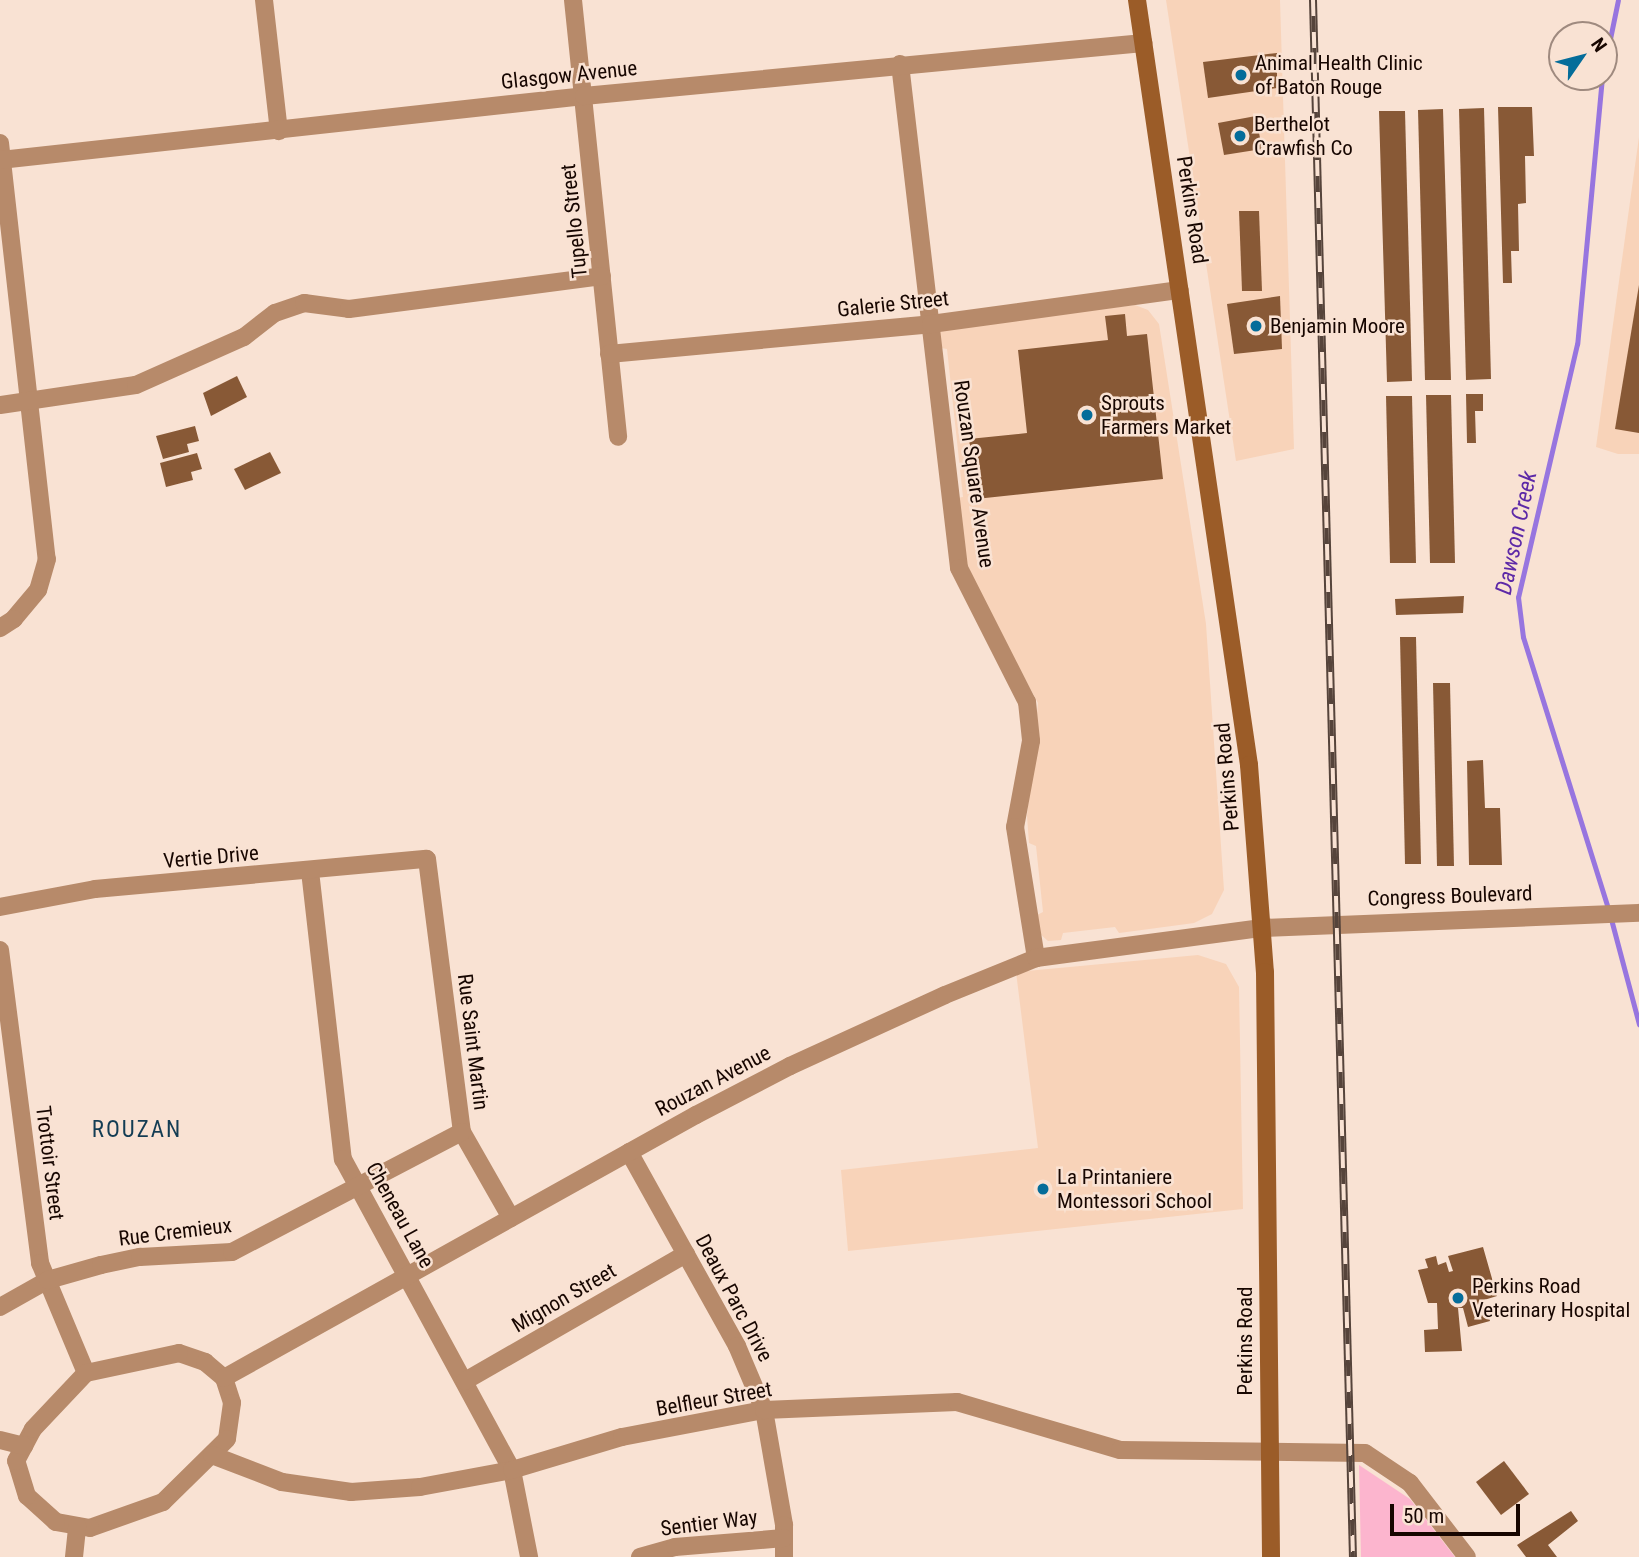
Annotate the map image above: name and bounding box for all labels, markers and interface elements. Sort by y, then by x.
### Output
north arrow [1548,21,1618,91]
text: N [1586,33,1612,56]
place label: Animal Health Clinic of Baton Rouge [1255,50,1423,100]
street label: Glasgow Avenue [500,55,638,95]
marker: Animal Health Clinic of Baton Rouge [1233,67,1249,83]
place label: Berthelot Crawfish Co [1254,111,1353,161]
marker: Berthelot Crawfish Co [1232,128,1248,144]
street label: Perkins Road [1171,154,1213,266]
street label: Tupello Street [555,163,593,279]
street label: Galerie Street [836,286,950,322]
place label: Benjamin Moore [1270,313,1405,339]
marker: Benjamin Moore [1248,318,1264,334]
street label: Rouzan Square Avenue [948,379,1000,569]
place label: Sprouts Farmers Market [1101,390,1231,440]
marker: Sprouts Farmers Market [1079,407,1095,423]
water label: Dawson Creek [1490,469,1544,597]
street label: Perkins Road [1210,722,1244,832]
street label: Vertie Drive [162,840,260,874]
street label: Congress Boulevard [1367,881,1533,911]
street label: Rue Saint Martin [452,972,494,1112]
street label: Rouzan Avenue [651,1040,775,1122]
street label: Trottoir Street [30,1104,70,1222]
district label: ROUZAN [92,1116,182,1144]
street label: Cheneau Lane [361,1158,439,1272]
place label: La Printaniere Montessori School [1057,1164,1212,1214]
marker: La Printaniere Montessori School [1035,1181,1051,1197]
street label: Rue Cremieux [117,1213,233,1251]
street label: Deaux Parc Drive [690,1230,778,1366]
street label: Mignon Street [507,1258,621,1338]
place label: Perkins Road Veterinary Hospital [1472,1273,1630,1323]
street label: Perkins Road [1232,1287,1258,1395]
marker: Perkins Road Veterinary Hospital [1450,1290,1466,1306]
street label: Belfleur Street [654,1376,774,1422]
scale bar [1394,1490,1524,1534]
text: 50 m [1403,1504,1444,1528]
street label: Sentier Way [659,1505,759,1541]

